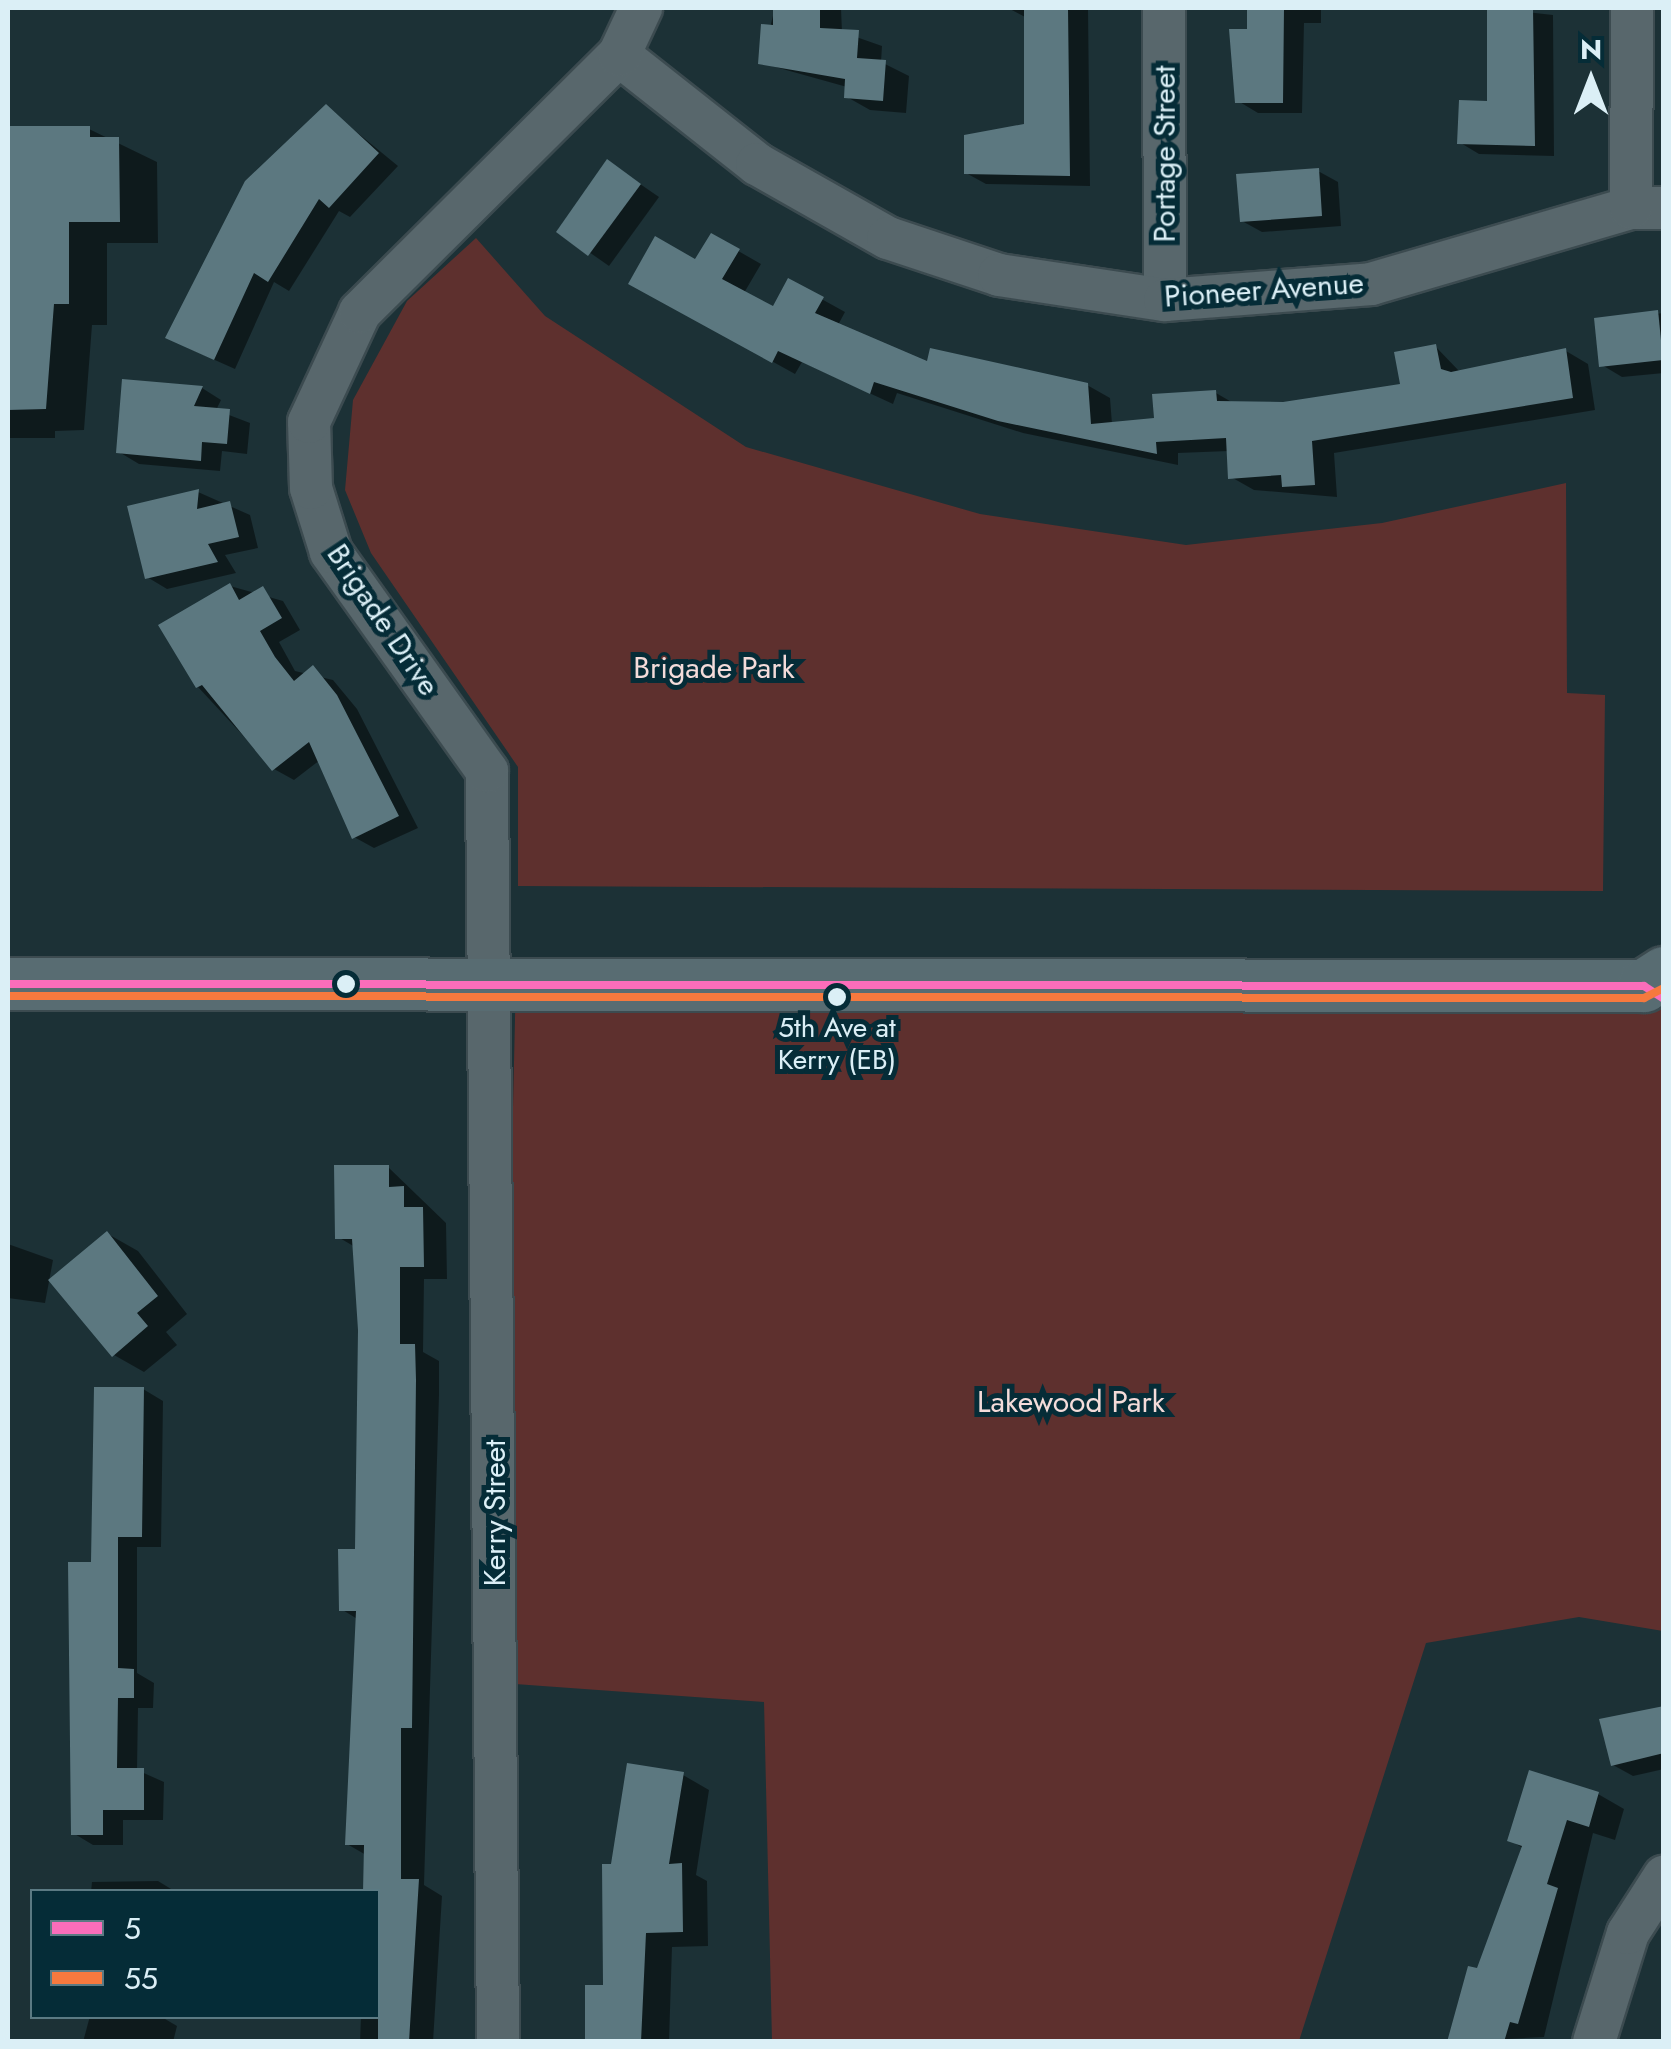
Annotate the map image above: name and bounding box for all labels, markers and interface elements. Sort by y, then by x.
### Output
text: N [1580,29,1602,70]
north arrow [1541,30,1641,130]
street label: Portage Street [1147,66,1183,242]
street label: Pioneer Avenue [1163,265,1365,315]
street label: Brigade Drive [319,538,447,702]
park label: Brigade Park [633,650,795,686]
unlabelled marker [336,974,356,994]
marker: 5th Ave at Kerry (EB) [827,987,847,1007]
place label: 5th Ave at Kerry (EB) [778,1011,896,1077]
park label: Lakewood Park [977,1384,1165,1420]
street label: Kerry Street [477,1440,513,1586]
legend [30,1889,380,2019]
text: 5 [124,1907,141,1950]
text: 55 [124,1957,158,2000]

